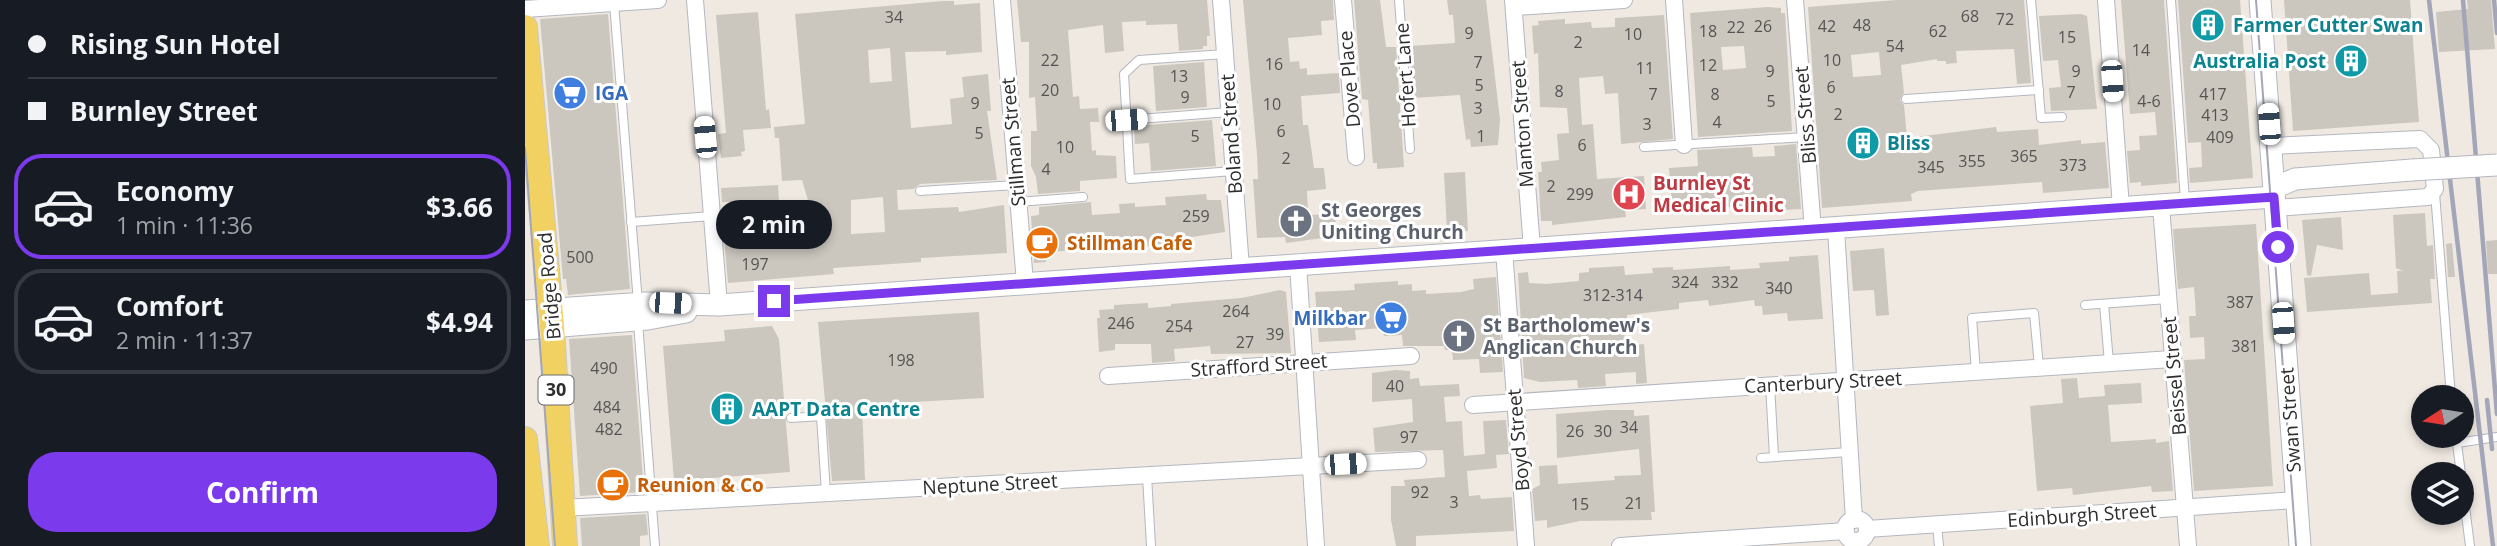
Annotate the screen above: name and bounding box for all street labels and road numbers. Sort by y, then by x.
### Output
street label: Hofert Lane [1388,22,1422,128]
street label: Dove Place [1332,30,1366,128]
street label: Manton Street [1505,59,1539,188]
street label: Bliss Street [1788,65,1822,165]
street label: Boland Street [1214,73,1248,195]
street label: Stillman Street [994,76,1032,208]
street label: Bridge Road [531,231,567,341]
street label: Beissel Street [2156,315,2192,437]
street label: Strafford Street [1190,347,1329,383]
street label: Canterbury Street [1743,365,1903,399]
street label: Swan Street [2273,366,2307,473]
road number: 30 [539,376,573,404]
street label: Boyd Street [1501,387,1535,492]
street label: Neptune Street [922,467,1058,501]
street label: Edinburgh Street [2006,497,2158,533]

